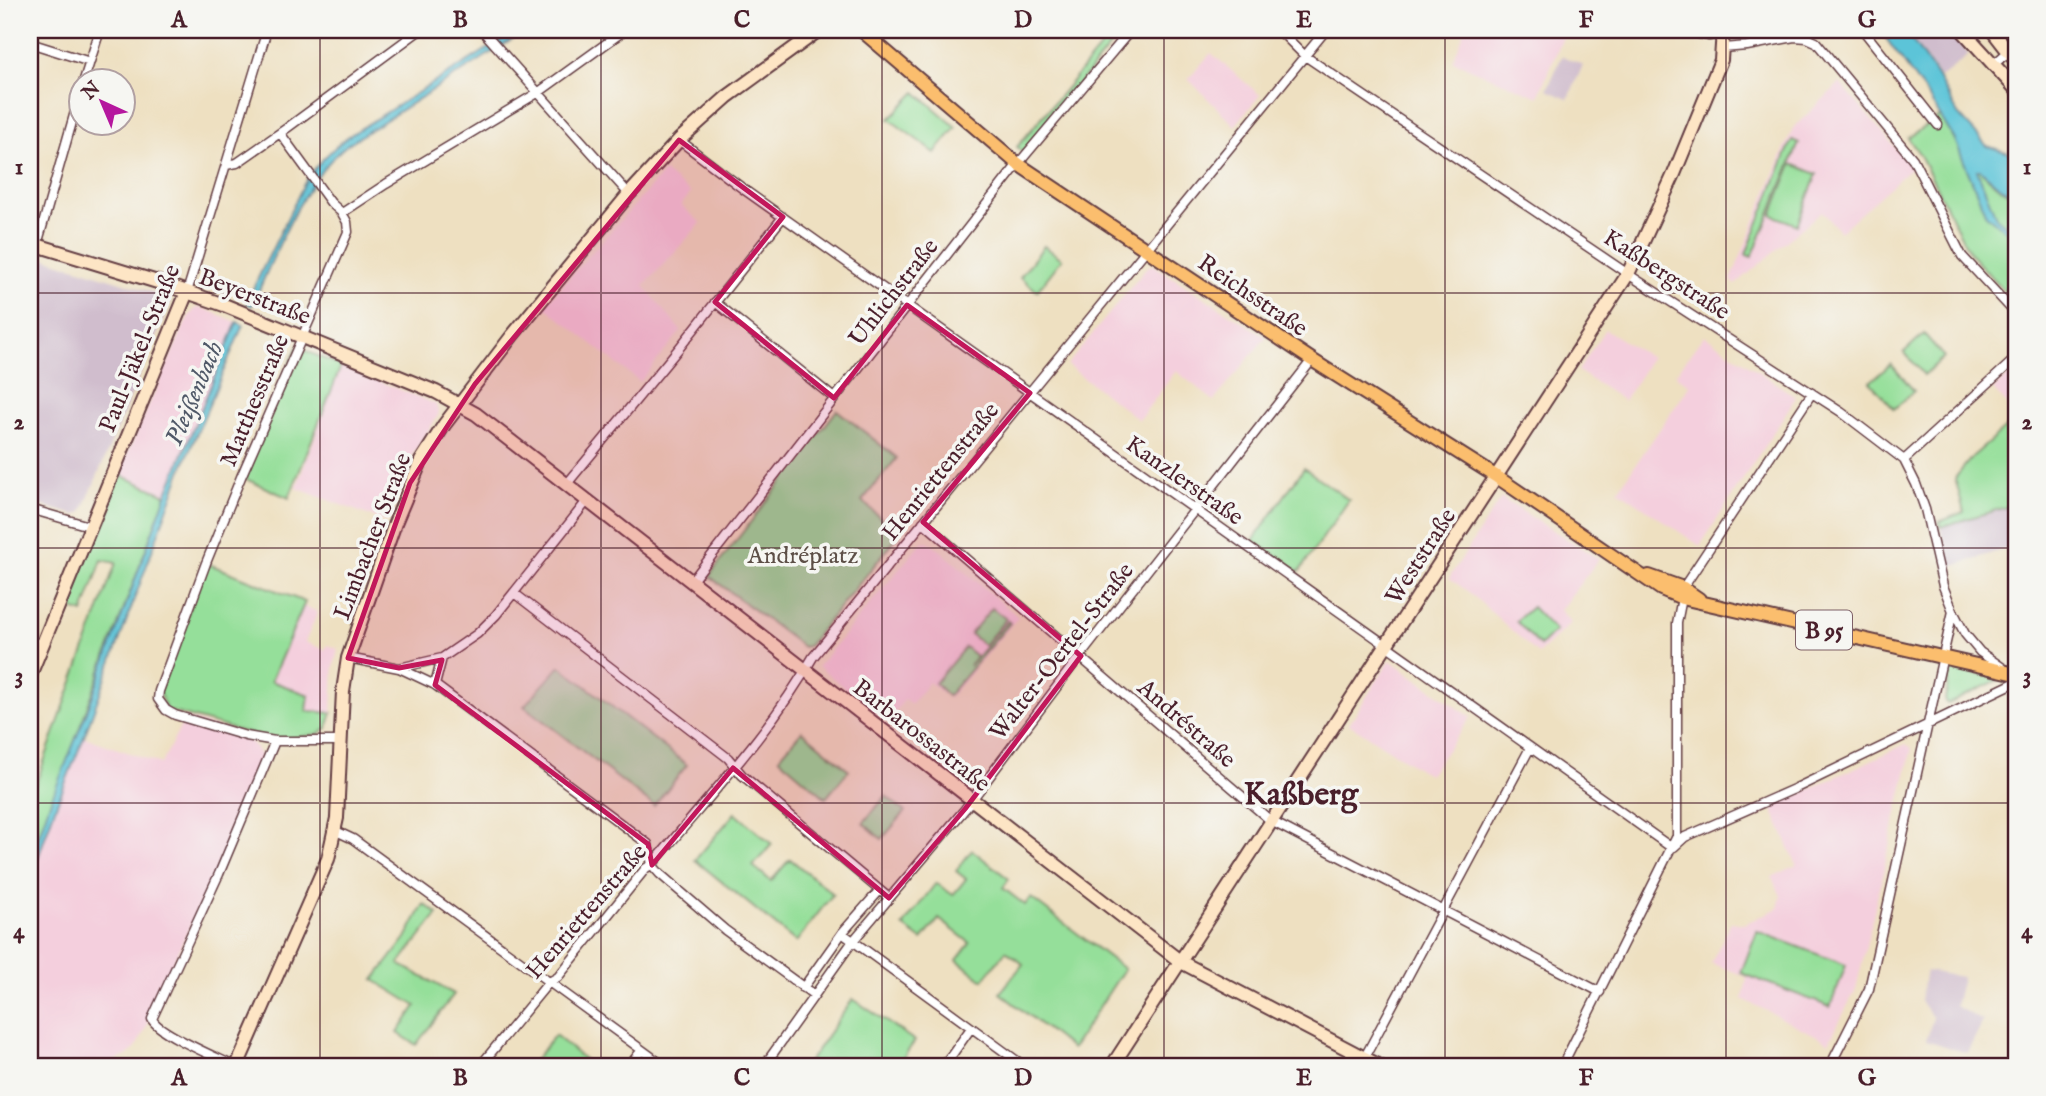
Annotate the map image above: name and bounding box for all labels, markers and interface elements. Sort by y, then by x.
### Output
text: A [170,6,188,35]
text: B [452,6,468,35]
text: C [734,6,751,35]
text: D [1014,6,1032,35]
text: E [1296,6,1312,35]
text: F [1579,6,1594,35]
text: G [1858,6,1877,35]
north arrow [66,66,136,136]
text: N [77,76,106,106]
text: 1 [15,153,23,182]
text: 1 [2023,153,2031,182]
street label: Kaßbergstraße [1597,223,1735,328]
street label: Uhlichstraße [842,233,946,353]
street label: Reichsstraße [1191,248,1313,344]
street label: Paul-Jäkel-Straße [93,260,188,437]
street label: Beyerstraße [194,262,315,333]
street label: Matthesstraße [214,330,297,471]
water label: Pleißenbach [158,337,231,451]
street label: Henriettenstraße [876,396,1007,548]
text: 2 [14,408,25,437]
text: 2 [2022,408,2033,437]
street label: Kanzlerstraße [1119,429,1249,533]
street label: Limbacher Straße [327,449,419,624]
street label: Weststraße [1379,503,1464,611]
park label: Andréplatz [747,541,858,572]
street label: Walter-Oertel-Straße [983,557,1141,747]
road number: B 95 [1796,610,1852,650]
text: 3 [15,662,23,691]
text: 3 [2023,662,2031,691]
street label: Andréstraße [1129,672,1242,775]
street label: Barbarossastraße [846,673,996,800]
district label: Kaßberg [1244,775,1360,816]
street label: Henriettenstraße [520,838,655,986]
text: 4 [13,917,25,946]
text: 4 [2021,917,2033,946]
text: A [170,1064,188,1093]
text: B [452,1064,468,1093]
text: C [734,1064,751,1093]
text: D [1014,1064,1032,1093]
text: E [1296,1064,1312,1093]
text: F [1579,1064,1594,1093]
text: G [1858,1064,1877,1093]

